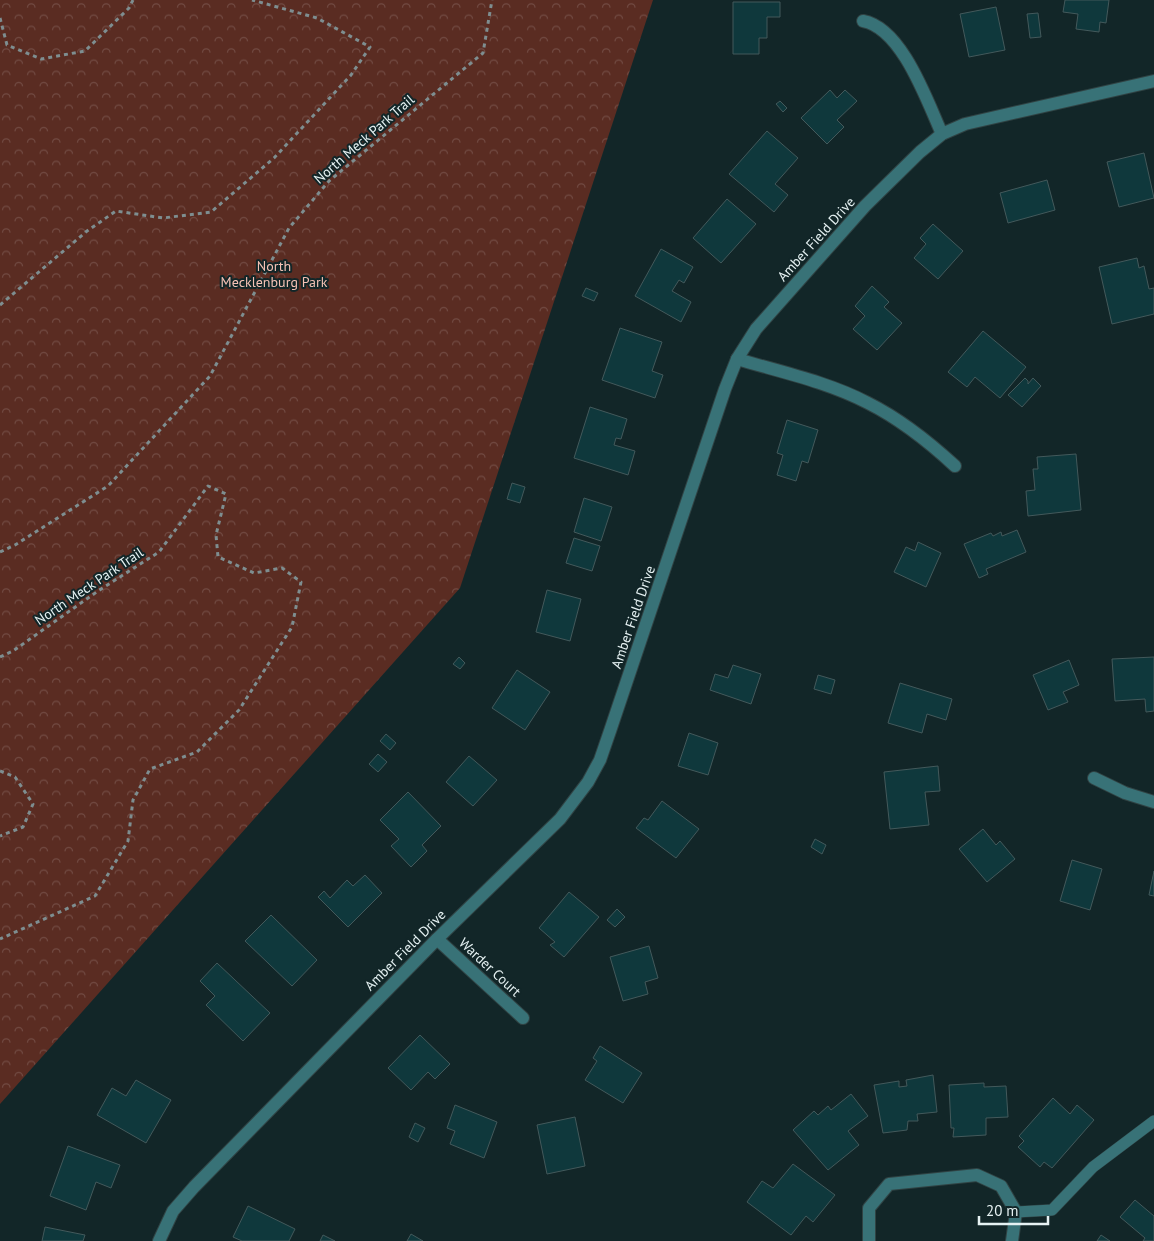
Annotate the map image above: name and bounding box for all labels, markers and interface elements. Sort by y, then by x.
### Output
street label: North Meck Park Trail [310,91,418,187]
street label: Amber Field Drive [773,193,859,285]
park label: North Mecklenburg Park [221,257,328,291]
street label: North Meck Park Trail [31,543,147,629]
street label: Amber Field Drive [607,563,659,671]
street label: Amber Field Drive [361,906,449,994]
street label: Warder Court [455,934,525,1000]
scale bar [979,1194,1048,1226]
text: 20 m [986,1201,1019,1220]

